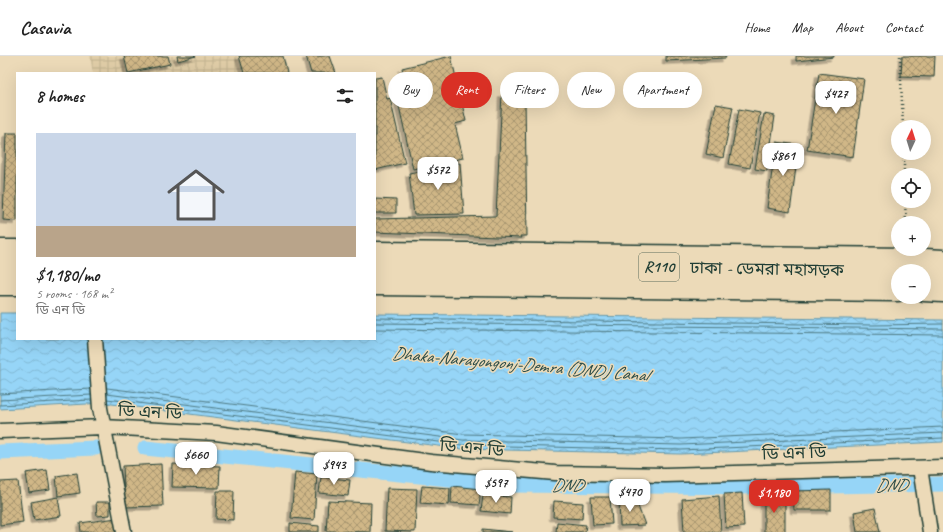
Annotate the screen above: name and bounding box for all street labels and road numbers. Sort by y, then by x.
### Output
road number: R110 [639,253,679,281]
street label: ঢাকা - ডেমরা মহাসড়ক [689,257,844,281]
street label: ডি এন ডি [116,400,183,424]
street label: ডি এন ডি [438,435,506,461]
street label: ডি এন ডি [761,441,827,465]

